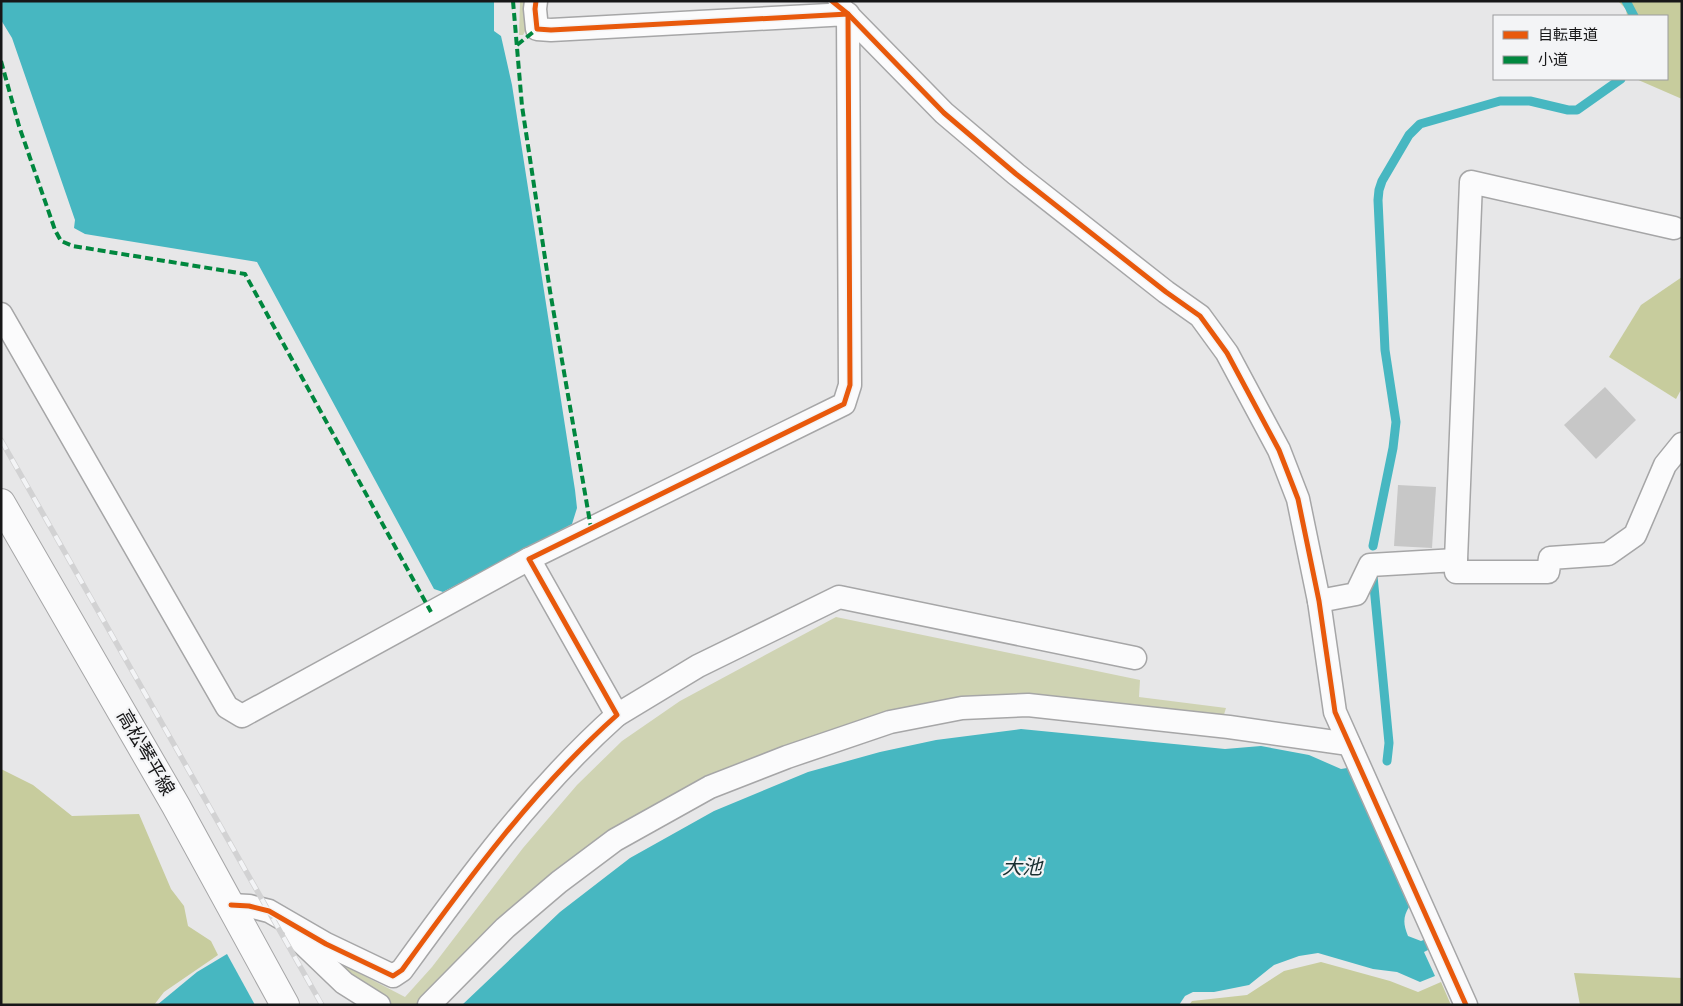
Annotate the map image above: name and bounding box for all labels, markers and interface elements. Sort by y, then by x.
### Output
legend [1493,15,1668,80]
text: 自転車道 [1538,24,1598,47]
text: 小道 [1538,49,1568,72]
street label: 高松琴平線 [109,705,181,801]
water label: 大池 [1002,853,1044,883]

